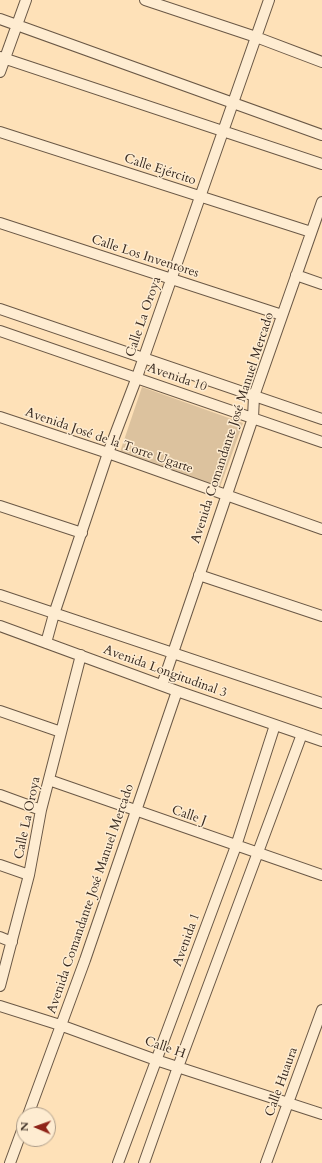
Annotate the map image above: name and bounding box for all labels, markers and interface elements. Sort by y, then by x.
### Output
street label: Calle Ejército [122,151,198,189]
street label: Calle Los Inventores [89,232,201,282]
street label: Calle La Oroya [123,275,165,359]
street label: Avenida Comandante José Manuel Mercado [188,311,278,545]
street label: Avenida 10 [145,361,209,395]
street label: Avenida José de la Torre Ugarte [23,405,195,477]
street label: Avenida Longitudinal 3 [101,642,229,702]
street label: Calle La Oroya [12,775,44,861]
street label: Avenida Comandante José Manuel Mercado [44,782,138,1016]
street label: Calle J [169,803,209,829]
street label: Avenida 1 [170,911,204,969]
street label: Calle H [142,1034,188,1062]
street label: Calle Huaura [262,1045,302,1119]
north arrow [16,1107,56,1147]
text: N [17,1122,32,1132]

